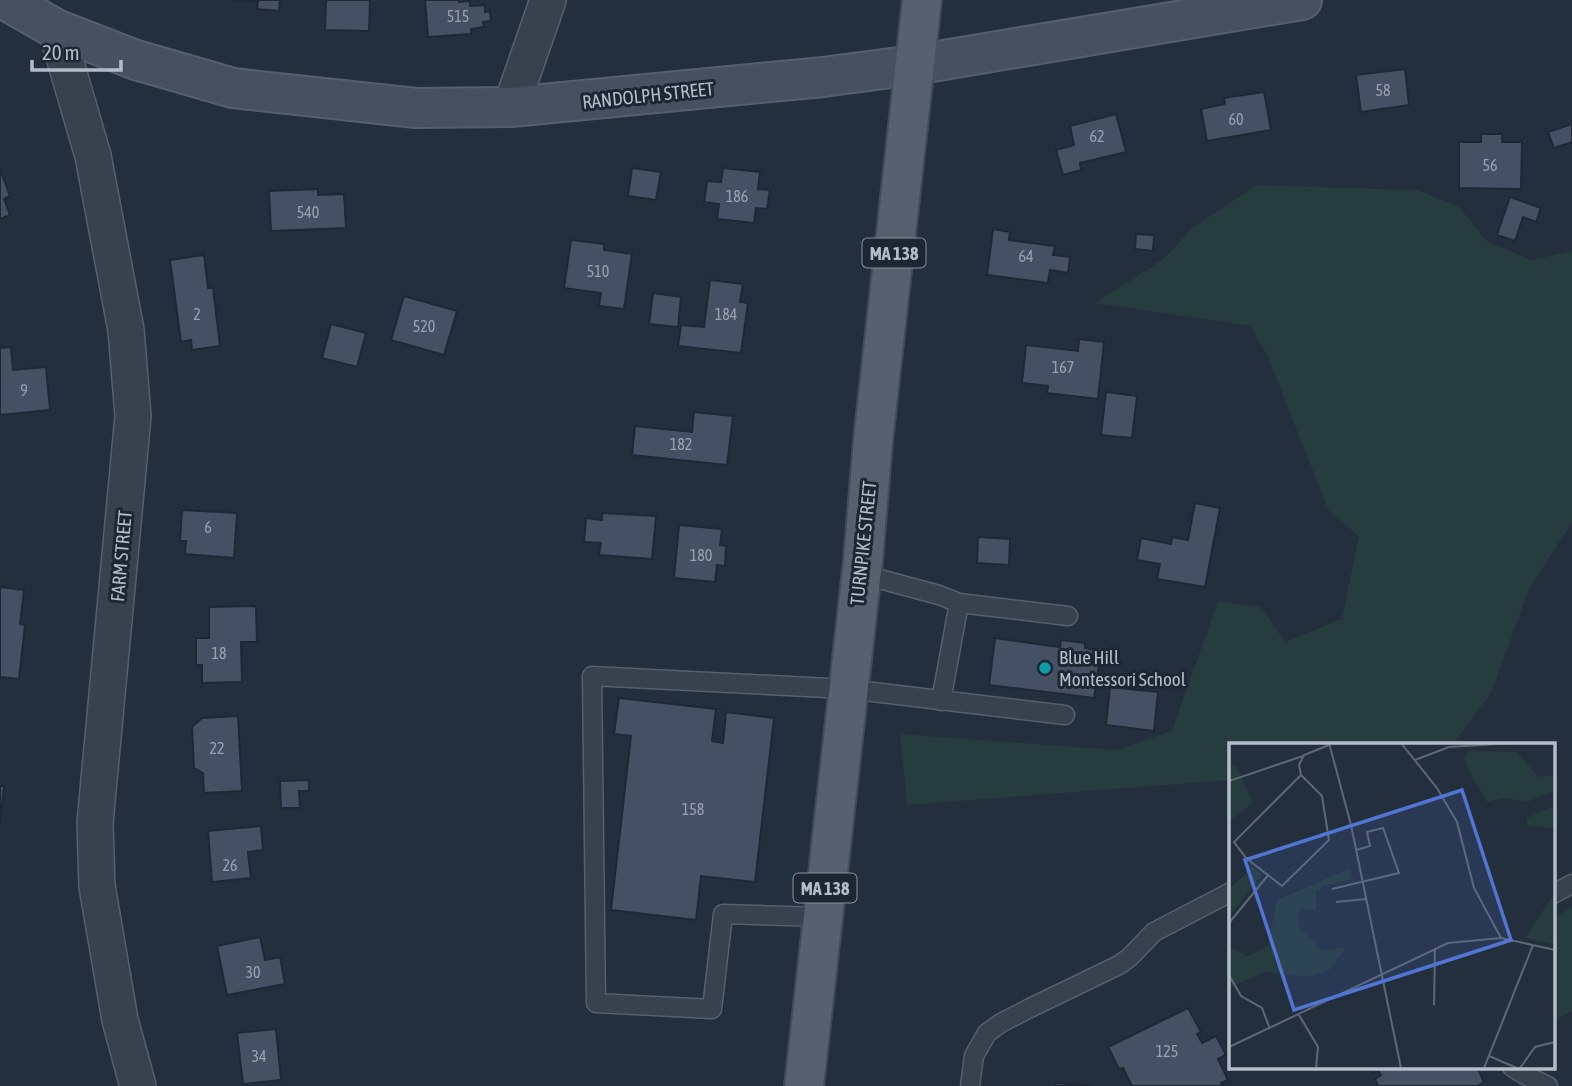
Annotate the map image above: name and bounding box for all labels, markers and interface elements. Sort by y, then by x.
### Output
house number: 515 [447,7,469,25]
scale bar [32,28,121,72]
text: 20 m [42,40,80,64]
street label: RANDOLPH STREET [581,77,716,113]
house number: 58 [1375,81,1391,99]
house number: 60 [1228,110,1244,128]
house number: 62 [1089,127,1105,145]
house number: 56 [1482,156,1498,174]
house number: 186 [726,187,748,205]
house number: 540 [297,203,319,221]
road number: MA 138 [862,239,926,268]
house number: 64 [1018,247,1034,265]
house number: 510 [587,262,609,280]
house number: 2 [193,305,201,323]
house number: 184 [715,305,737,323]
house number: 520 [413,317,435,335]
house number: 167 [1052,358,1074,376]
house number: 9 [20,381,28,399]
house number: 182 [670,435,692,453]
street label: TURNPIKE STREET [846,479,881,606]
street label: FARM STREET [106,509,136,603]
house number: 6 [204,518,212,536]
house number: 180 [690,546,712,564]
house number: 18 [211,644,227,662]
place label: Blue Hill Montessori School [1059,646,1186,690]
marker: Blue Hill Montessori School [1037,660,1053,676]
house number: 22 [209,739,225,757]
inset map [1229,743,1554,1068]
house number: 158 [682,800,704,818]
house number: 26 [222,856,238,874]
road number: MA 138 [794,874,856,903]
house number: 30 [245,963,261,981]
house number: 125 [1156,1042,1178,1060]
house number: 34 [251,1047,267,1065]

